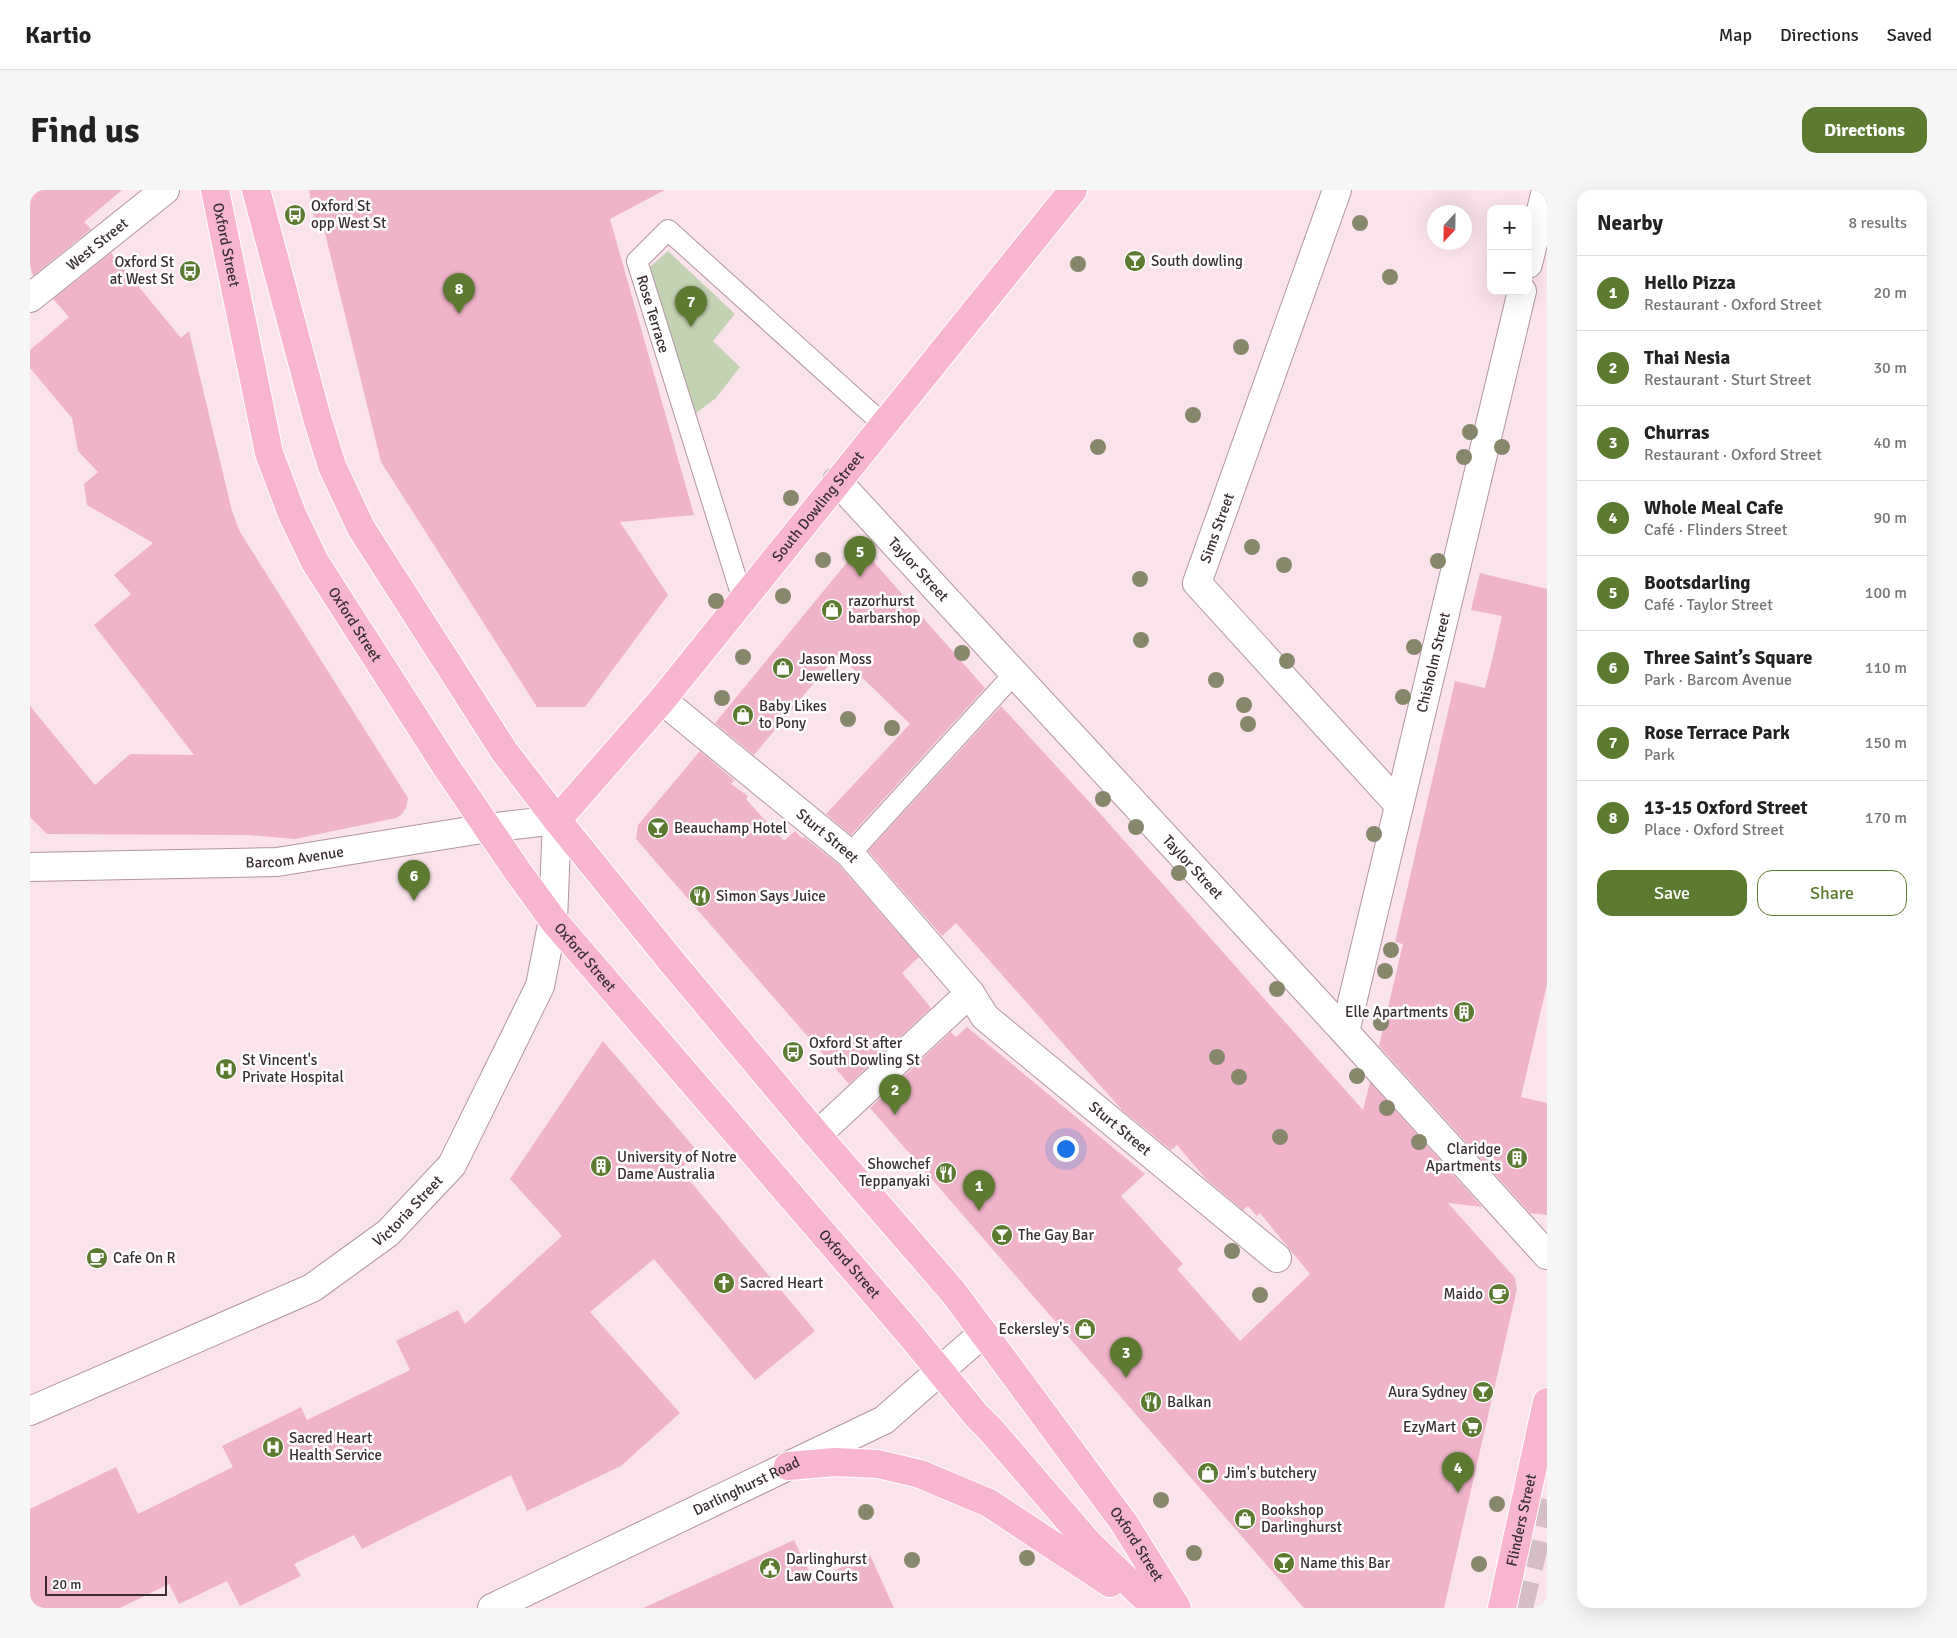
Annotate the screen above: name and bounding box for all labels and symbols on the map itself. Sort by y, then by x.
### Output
place label: Oxford St opp West St [311,197,386,232]
street label: Oxford Street [209,201,244,288]
bus stop icon: Oxford St opp West St [283,203,307,227]
north arrow [1427,205,1472,250]
street label: West Street [63,214,132,274]
bar icon: South dowling [1123,249,1147,273]
place label: South dowling [1151,252,1243,270]
place label: Oxford St at West St [110,253,174,288]
bus stop icon: Oxford St at West St [178,259,202,283]
pin: 8 [443,273,475,314]
street label: Rose Terrace [633,273,673,355]
pin: 7 [675,286,707,327]
street label: South Dowling Street [768,448,868,565]
street label: Sims Street [1196,490,1238,566]
street label: Taylor Street [884,533,952,605]
pin: 5 [844,536,876,577]
street label: Oxford Street [324,584,386,665]
place label: razorhurst barbarshop [848,592,921,627]
shop icon: razorhurst barbarshop [820,598,844,622]
street label: Chisholm Street [1413,610,1454,714]
place label: Jason Moss Jewellery [799,650,872,685]
shop icon: Jason Moss Jewellery [771,656,795,680]
place label: Baby Likes to Pony [759,697,827,732]
shop icon: Baby Likes to Pony [731,703,755,727]
street label: Sturt Street [793,805,862,866]
bar icon: Beauchamp Hotel [646,816,670,840]
place label: Beauchamp Hotel [674,819,787,837]
street label: Taylor Street [1159,831,1227,903]
street label: Barcom Avenue [245,842,345,872]
pin: 6 [398,860,430,901]
restaurant icon: Simon Says Juice [688,884,712,908]
place label: Simon Says Juice [716,887,826,905]
street label: Oxford Street [550,919,620,995]
building icon: Elle Apartments [1452,1000,1476,1024]
place label: Elle Apartments [1345,1003,1448,1021]
place label: Oxford St after South Dowling St [809,1034,920,1069]
bus stop icon: Oxford St after South Dowling St [781,1040,805,1064]
place label: St Vincent's Private Hospital [242,1051,344,1086]
hospital icon: St Vincent's Private Hospital [214,1057,238,1081]
pin: 2 [879,1074,911,1115]
street label: Sturt Street [1085,1098,1155,1159]
your location [1053,1136,1079,1162]
place label: Claridge Apartments [1426,1140,1501,1175]
building icon: Claridge Apartments [1505,1146,1529,1170]
place label: University of Notre Dame Australia [617,1148,737,1183]
building icon: University of Notre Dame Australia [589,1154,613,1178]
place label: Showchef Teppanyaki [859,1155,931,1190]
restaurant icon: Showchef Teppanyaki [934,1161,958,1185]
pin: 1 [963,1170,995,1211]
street label: Victoria Street [369,1172,447,1250]
bar icon: The Gay Bar [990,1223,1014,1247]
street label: Oxford Street [815,1226,884,1302]
place label: The Gay Bar [1018,1226,1094,1244]
cafe icon: Cafe On R [85,1246,109,1270]
place label: Cafe On R [113,1249,176,1267]
church icon: Sacred Heart [712,1271,736,1295]
place label: Sacred Heart [740,1274,823,1292]
cafe icon: Maido [1487,1282,1511,1306]
place label: Maido [1443,1285,1483,1303]
shop icon: Eckersley's [1073,1317,1097,1341]
place label: Eckersley's [999,1320,1069,1338]
pin: 3 [1110,1337,1142,1378]
bar icon: Aura Sydney [1471,1380,1495,1404]
place label: Aura Sydney [1388,1383,1467,1401]
restaurant icon: Balkan [1139,1390,1163,1414]
place label: Balkan [1167,1393,1211,1411]
supermarket icon: EzyMart [1460,1415,1484,1439]
place label: EzyMart [1403,1418,1456,1436]
place label: Sacred Heart Health Service [289,1429,382,1464]
hospital icon: Sacred Heart Health Service [261,1435,285,1459]
pin: 4 [1442,1452,1474,1493]
street label: Darlinghurst Road [690,1453,803,1519]
shop icon: Jim's butchery [1196,1461,1220,1485]
place label: Jim's butchery [1224,1464,1317,1482]
street label: Flinders Street [1502,1472,1540,1568]
place label: Bookshop Darlinghurst [1261,1501,1342,1536]
street label: Oxford Street [1106,1503,1167,1585]
shop icon: Bookshop Darlinghurst [1233,1507,1257,1531]
place label: Darlinghurst Law Courts [786,1550,867,1585]
bar icon: Name this Bar [1272,1551,1296,1575]
place label: Name this Bar [1300,1554,1391,1572]
public building icon: Darlinghurst Law Courts [758,1556,782,1580]
scale bar [45,1573,168,1596]

